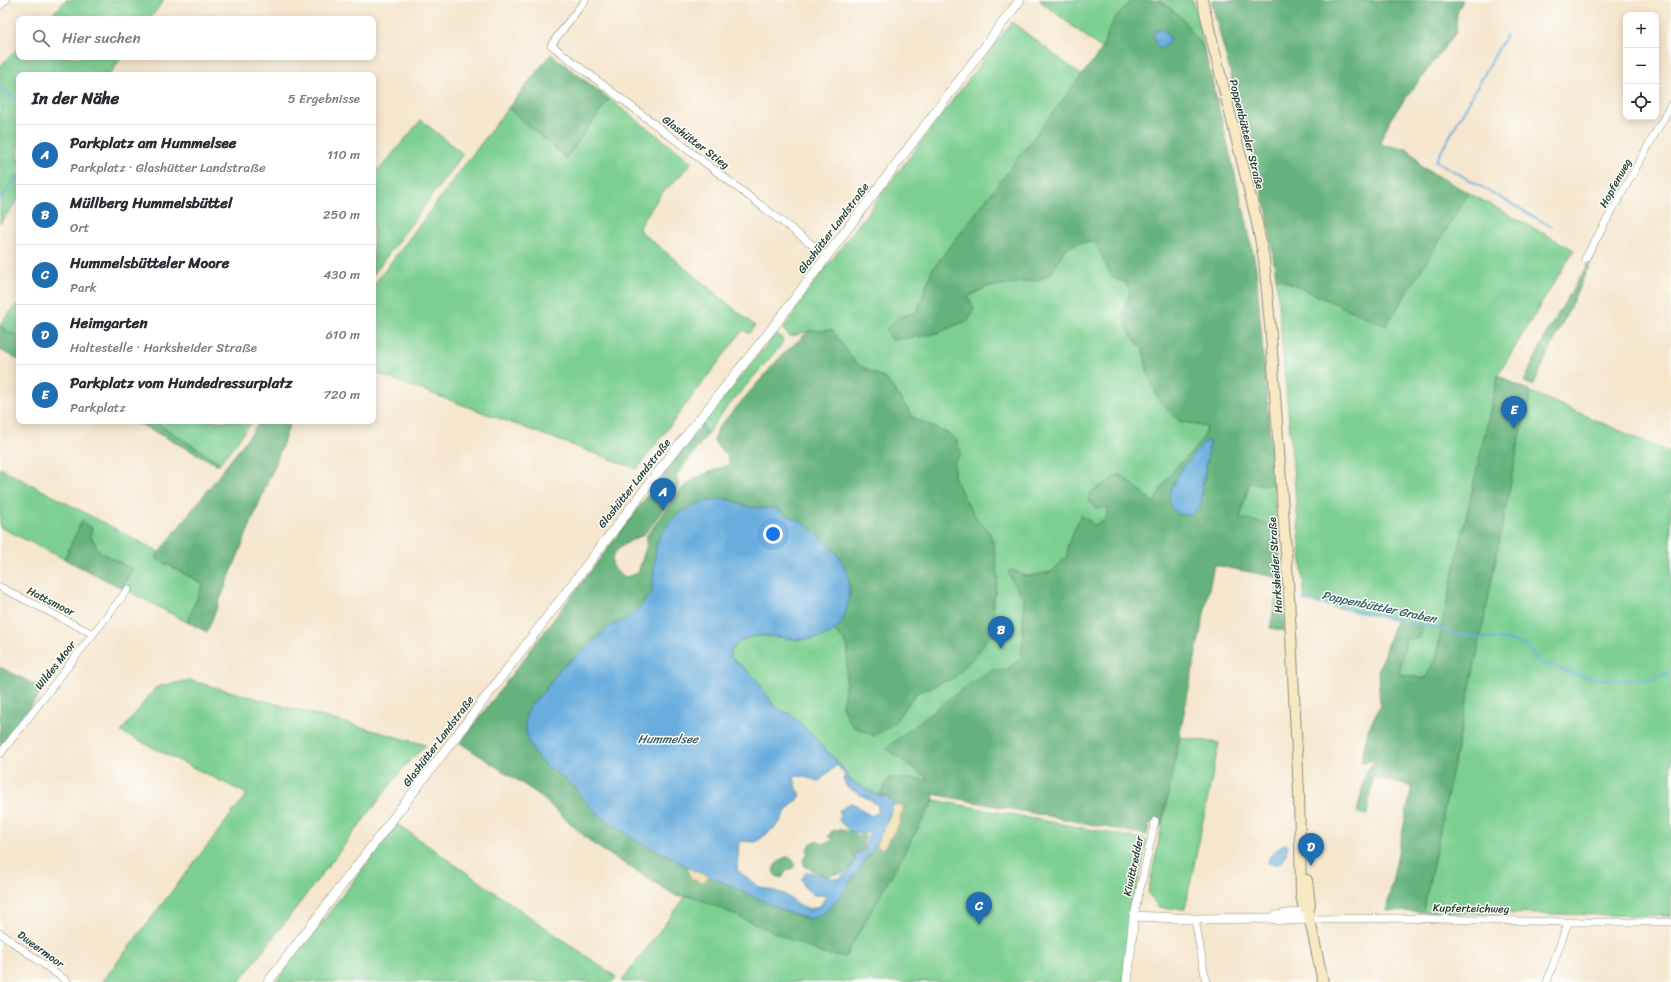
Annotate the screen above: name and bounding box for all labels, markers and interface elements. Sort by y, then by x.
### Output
map controls [1623,12,1659,120]
button: + [1623,12,1659,48]
search box [16,16,376,60]
text: Hier suchen [62,25,141,51]
icon: search [30,27,52,49]
button: − [1623,48,1659,84]
street label: Poppenbütteler Straße [1224,77,1270,192]
text: In der Nähe [32,83,119,113]
button: locate [1623,84,1659,120]
text: 5 Ergebnisse [288,87,360,110]
street label: Glashütter Stieg [658,111,734,174]
text: Parkplatz am Hummelsee [70,130,237,156]
text: A [41,143,49,166]
text: 110 m [327,143,360,166]
street label: Hopfenweg [1594,155,1637,211]
text: Parkplatz · Glashütter Landstraße [70,156,266,179]
street label: Glashütter Landstraße [793,178,874,278]
text: Müllberg Hummelsbüttel [70,190,232,216]
text: B [41,203,49,226]
text: 250 m [323,203,360,226]
text: Ort [70,216,89,239]
text: Hummelsbütteler Moore [70,250,229,276]
text: C [41,263,49,286]
text: 430 m [323,263,360,286]
text: Park [70,276,97,299]
text: Heimgarten [70,310,148,336]
text: D [41,323,49,346]
text: 610 m [325,323,360,346]
text: Haltestelle · Harksheider Straße [70,336,257,359]
text: Parkplatz vom Hundedressurplatz [70,370,292,396]
text: E [41,383,49,406]
text: 720 m [323,383,360,406]
text: Parkplatz [70,396,126,419]
pin: E [1501,396,1527,429]
street label: Glashütter Landstraße [593,434,676,532]
pin: A [650,478,676,511]
street label: Harksheider Straße [1263,516,1288,614]
your location [763,524,783,544]
street label: Hattsmoor [24,581,78,622]
water label: Poppenbüttler Graben [1320,584,1440,630]
pin: B [988,616,1014,649]
street label: Wildes Moor [30,635,82,694]
street label: Glashütter Landstraße [398,691,479,791]
water label: Hummelsee [638,728,700,750]
street label: Kiwittredder [1118,833,1149,898]
pin: D [1298,833,1324,866]
pin: C [966,892,992,925]
street label: Kupferteichweg [1433,898,1510,919]
street label: Dweermoor [13,926,69,974]

